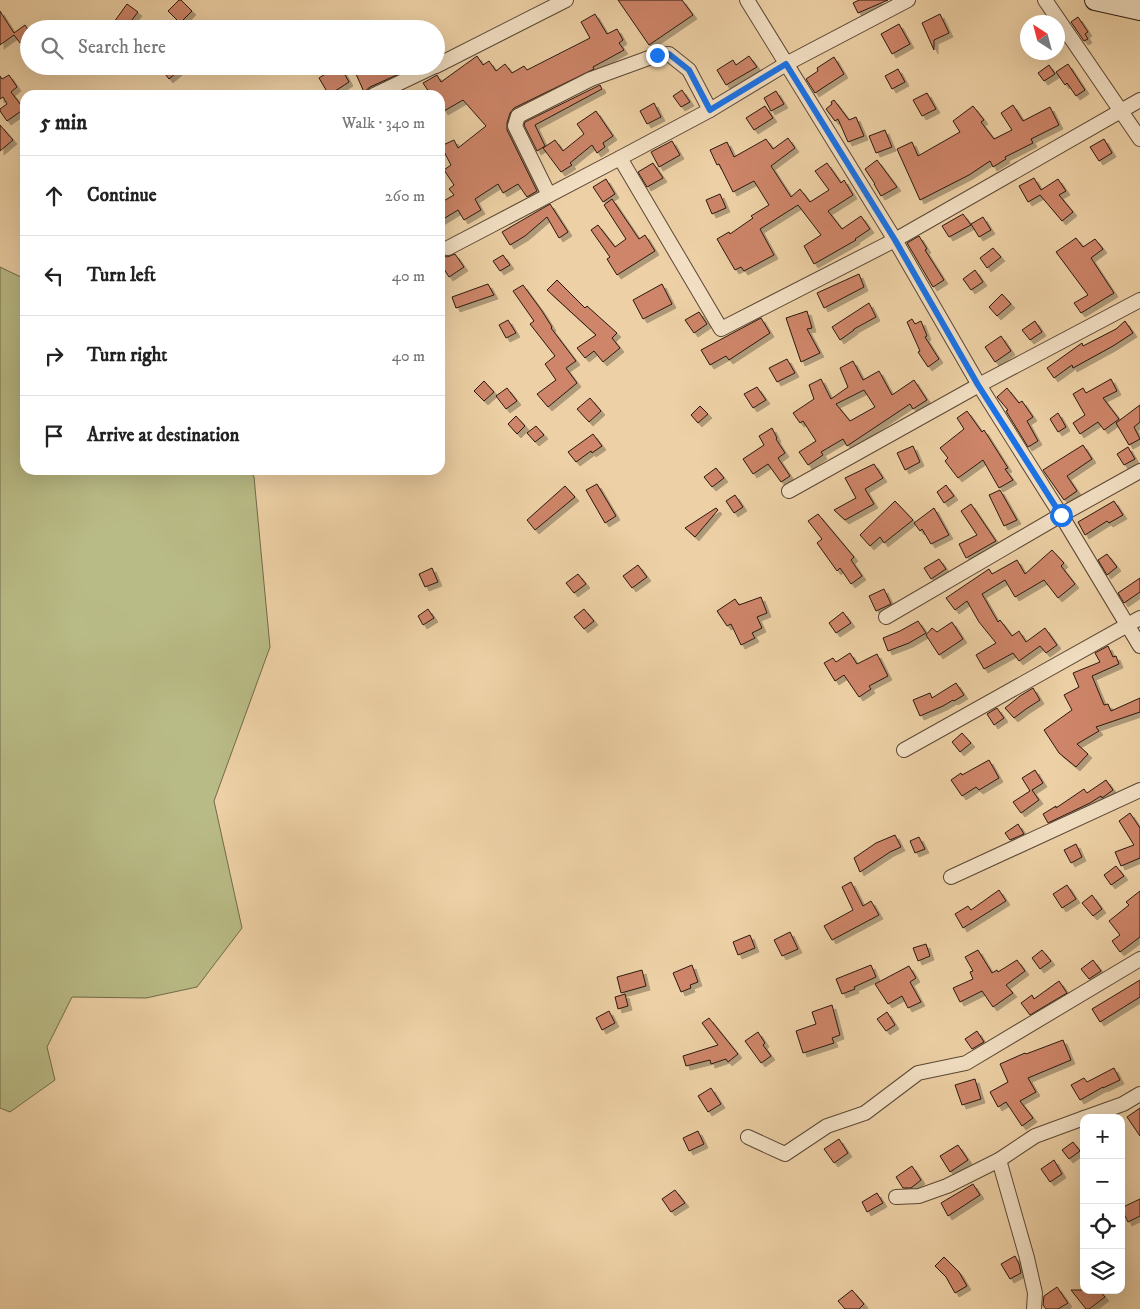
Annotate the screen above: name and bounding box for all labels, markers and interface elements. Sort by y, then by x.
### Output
north arrow [1020,15,1065,60]
search box [20,20,445,75]
icon: search [38,34,66,62]
text: Search here [78,36,166,59]
route end [646,44,669,67]
text: 5 min [40,110,87,136]
text: Walk · 340 m [342,113,425,133]
icon: ahead [40,182,68,210]
text: Continue [87,184,157,207]
text: 260 m [385,186,425,206]
icon: left [40,262,68,290]
text: Turn left [87,264,156,287]
text: 40 m [392,266,425,286]
icon: right [40,342,68,370]
text: Turn right [87,344,167,367]
text: 40 m [392,346,425,366]
icon: arrive [40,422,68,450]
text: Arrive at destination [87,424,239,447]
route start [1050,504,1073,527]
map controls [1080,1114,1125,1294]
button: + [1080,1114,1125,1159]
button: − [1080,1159,1125,1204]
button: locate [1080,1204,1125,1249]
button: layers [1080,1249,1125,1294]

